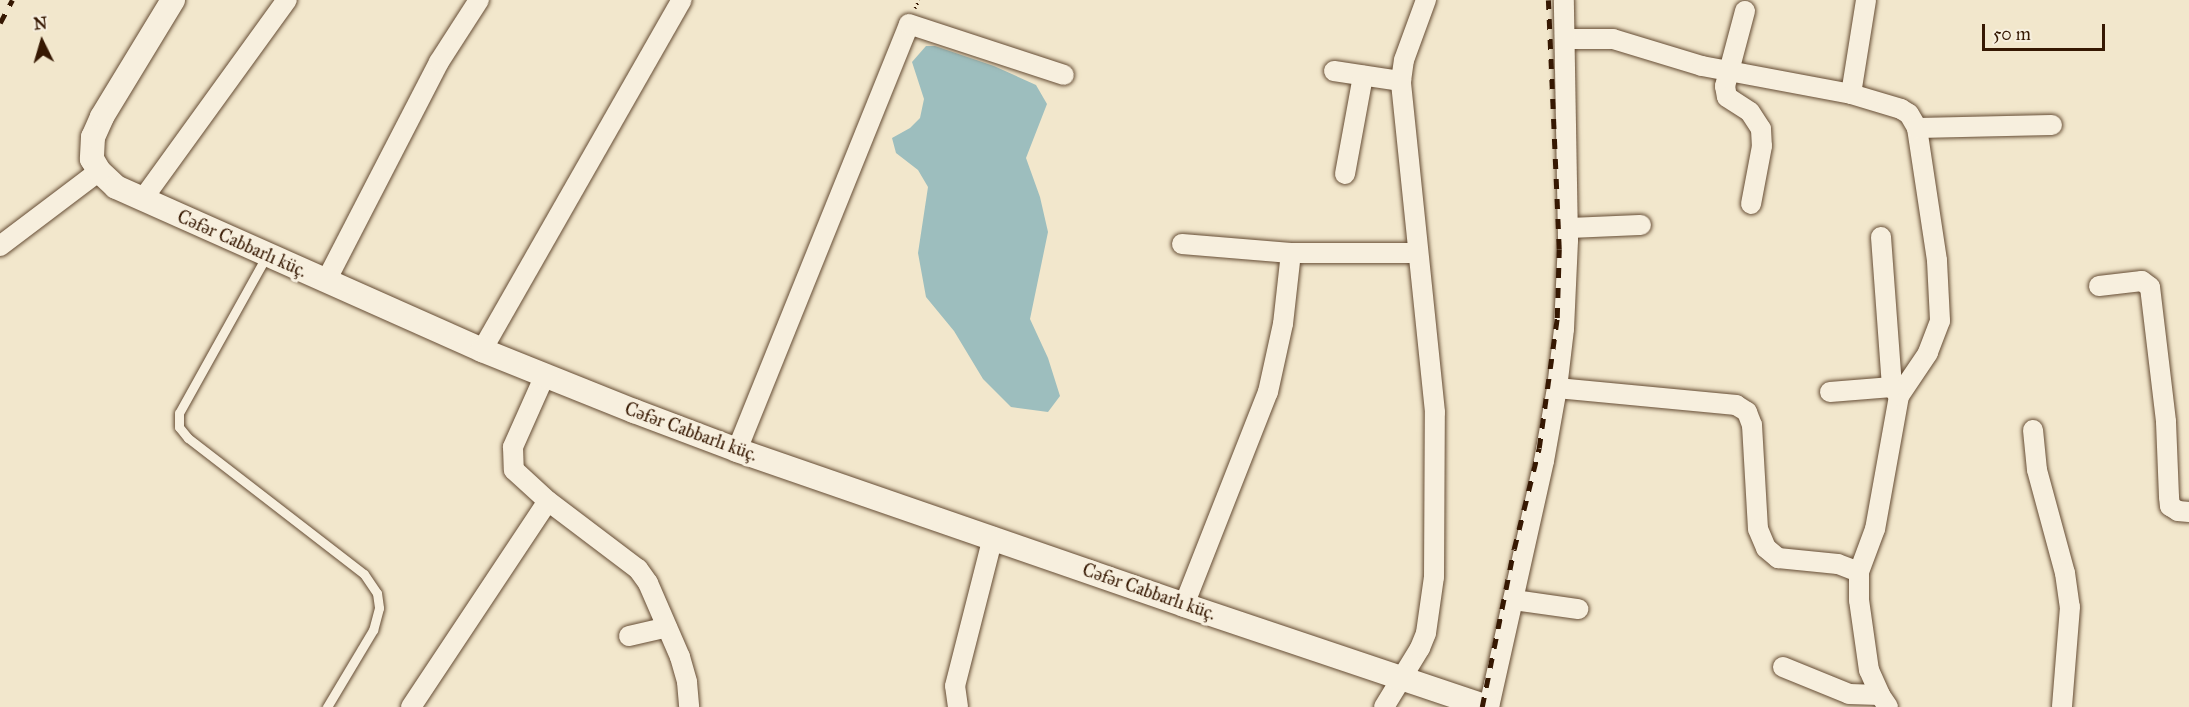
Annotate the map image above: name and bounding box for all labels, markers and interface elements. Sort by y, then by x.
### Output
north arrow [12,12,72,72]
scale bar [1985,12,2108,50]
text: N [33,14,48,34]
text: 50 m [1993,23,2031,45]
street label: Cəfər Cabbarlı küç. [174,206,310,282]
street label: Cəfər Cabbarlı küç. [622,398,760,466]
street label: Cəfər Cabbarlı küç. [1080,559,1218,625]

